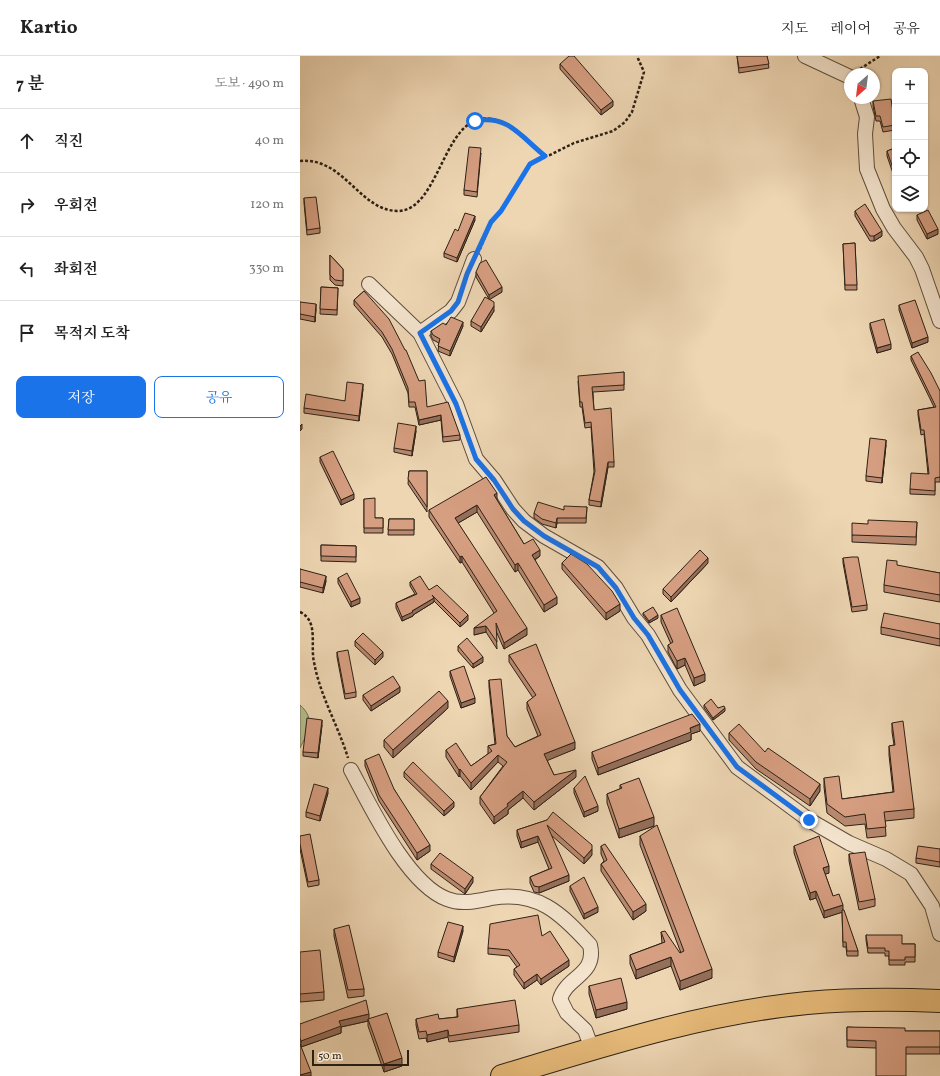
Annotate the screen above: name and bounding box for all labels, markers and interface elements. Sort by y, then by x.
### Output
text: Kartio [20,15,78,41]
text: 지도 [781,20,808,39]
text: 레이어 [830,20,871,39]
text: 공유 [893,20,920,39]
north arrow [844,68,880,104]
map controls [892,68,928,212]
button: + [892,68,928,104]
text: 7 분 [16,73,44,96]
text: 도보 · 490 m [215,75,284,93]
button: − [892,104,928,140]
route start [466,112,484,130]
icon: ahead [16,130,38,152]
text: 직진 [54,132,83,153]
text: 40 m [255,132,284,150]
button: locate [892,140,928,176]
button: layers [892,176,928,212]
icon: right [16,194,38,216]
text: 우회전 [54,196,97,217]
text: 120 m [250,196,284,214]
icon: left [16,258,38,280]
text: 좌회전 [54,260,97,281]
text: 330 m [249,260,284,278]
icon: arrive [16,322,38,344]
text: 목적지 도착 [54,324,129,345]
button: 저장 [16,376,146,418]
button: 공유 [154,376,284,418]
route end [800,811,818,829]
scale bar [312,1048,409,1067]
text: 50 m [318,1049,342,1064]

